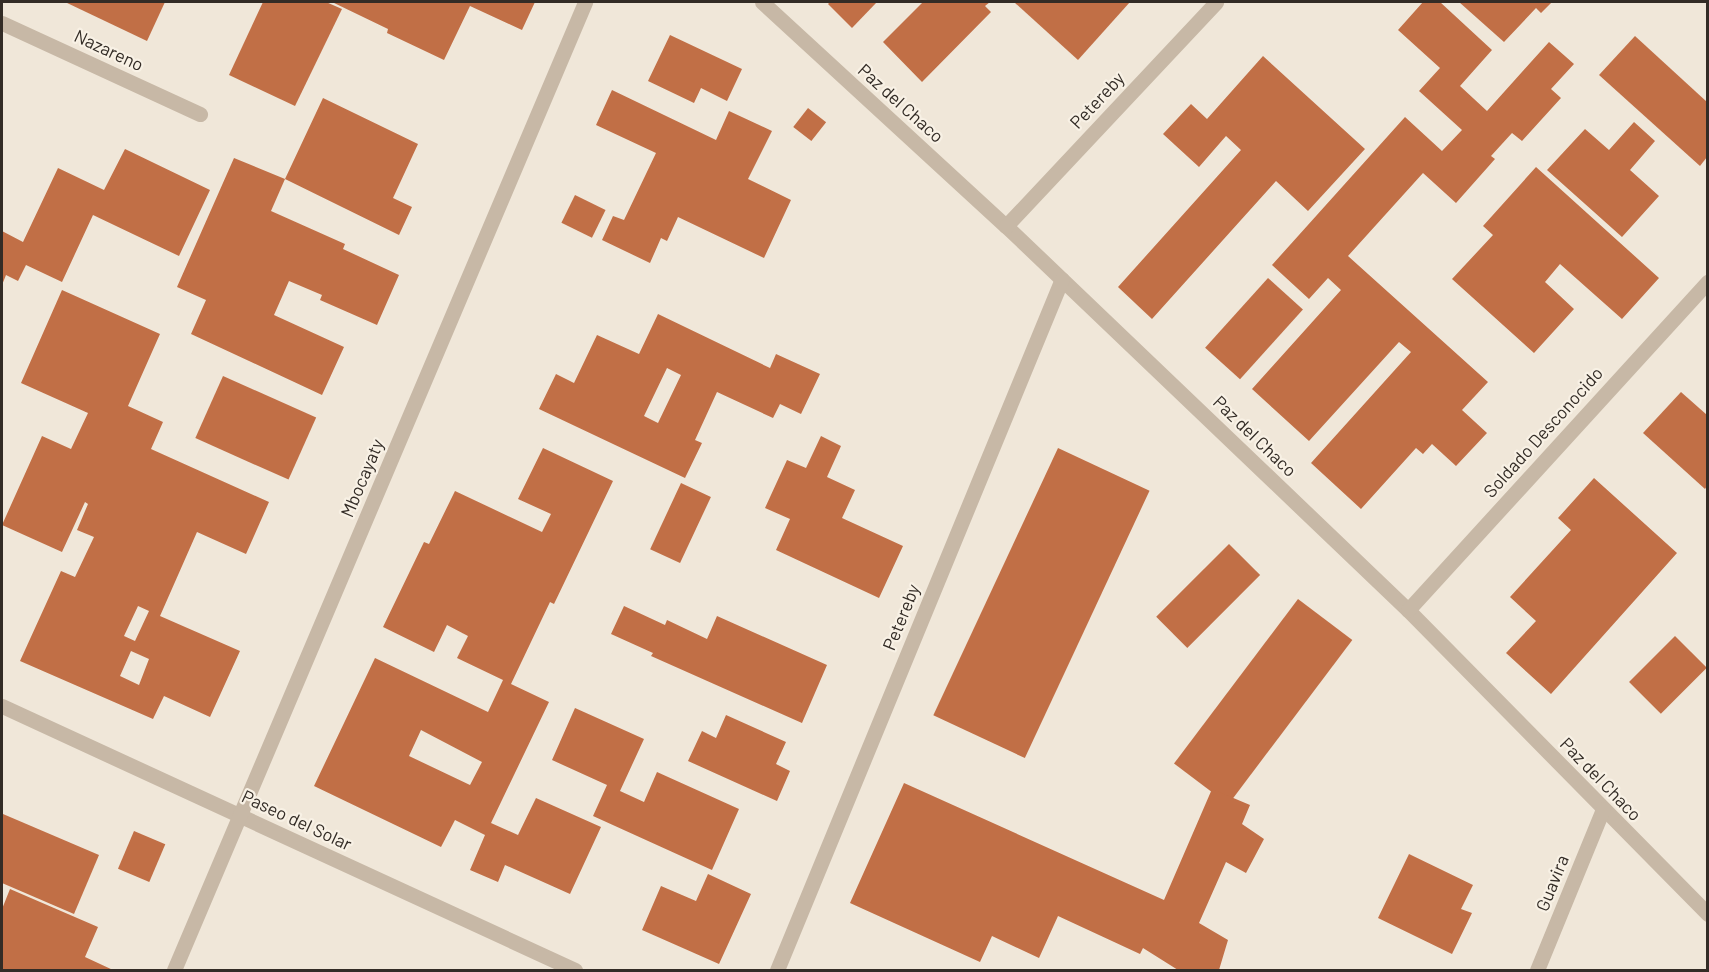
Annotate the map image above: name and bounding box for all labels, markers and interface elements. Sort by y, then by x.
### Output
street label: Nazareno [71,25,147,75]
street label: Paz del Chaco [854,59,948,147]
street label: Petereby [1065,67,1129,133]
street label: Soldado Desconocido [1479,362,1607,502]
street label: Paz del Chaco [1209,391,1301,481]
street label: Mbocayaty [336,436,388,520]
street label: Petereby [878,581,924,653]
street label: Paz del Chaco [1556,733,1646,825]
street label: Paseo del Solar [239,785,355,855]
street label: Guavira [1531,852,1573,914]

